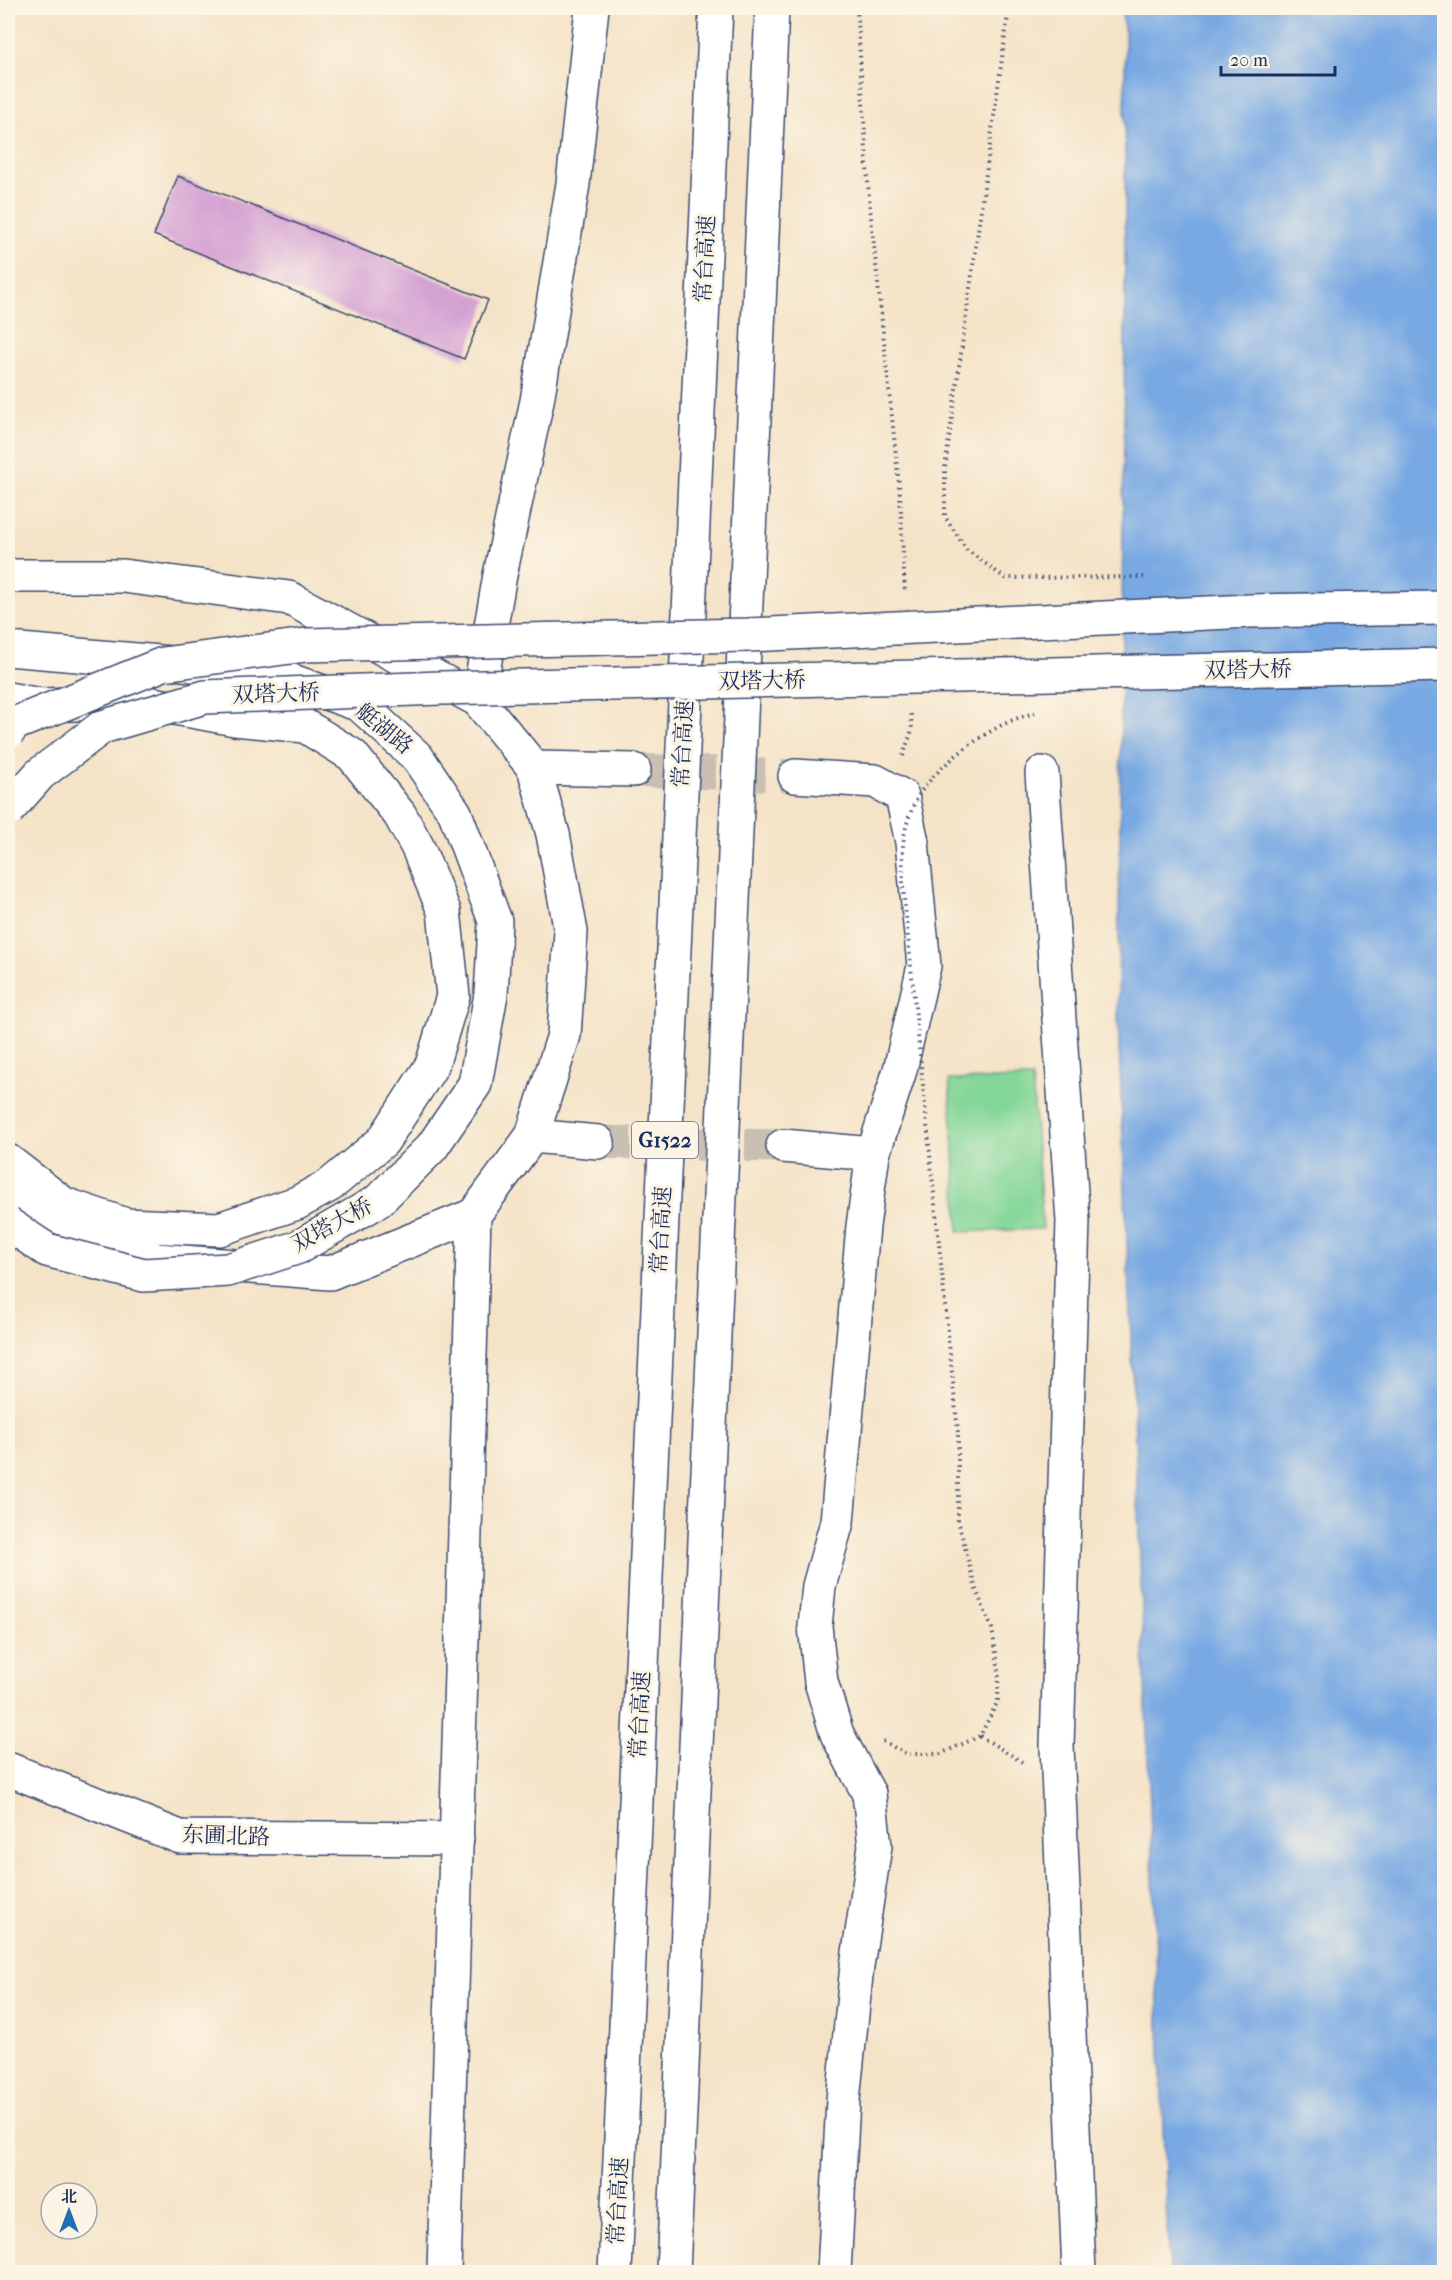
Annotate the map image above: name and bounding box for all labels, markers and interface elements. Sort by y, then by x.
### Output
scale bar [1221,39,1335,77]
text: 20 m [1230,50,1268,71]
street label: 常台高速 [690,214,720,304]
street label: 双塔大桥 [1204,656,1292,684]
street label: 双塔大桥 [718,667,806,695]
street label: 双塔大桥 [232,679,320,709]
street label: 艇湖路 [350,698,418,760]
street label: 常台高速 [668,699,698,789]
road number: G1522 [632,1122,698,1158]
street label: 常台高速 [646,1185,676,1275]
street label: 双塔大桥 [287,1192,377,1258]
street label: 常台高速 [625,1670,655,1760]
street label: 东圃北路 [182,1821,270,1851]
street label: 常台高速 [603,2156,633,2246]
north arrow [39,2181,99,2241]
text: 北 [61,2187,77,2206]

